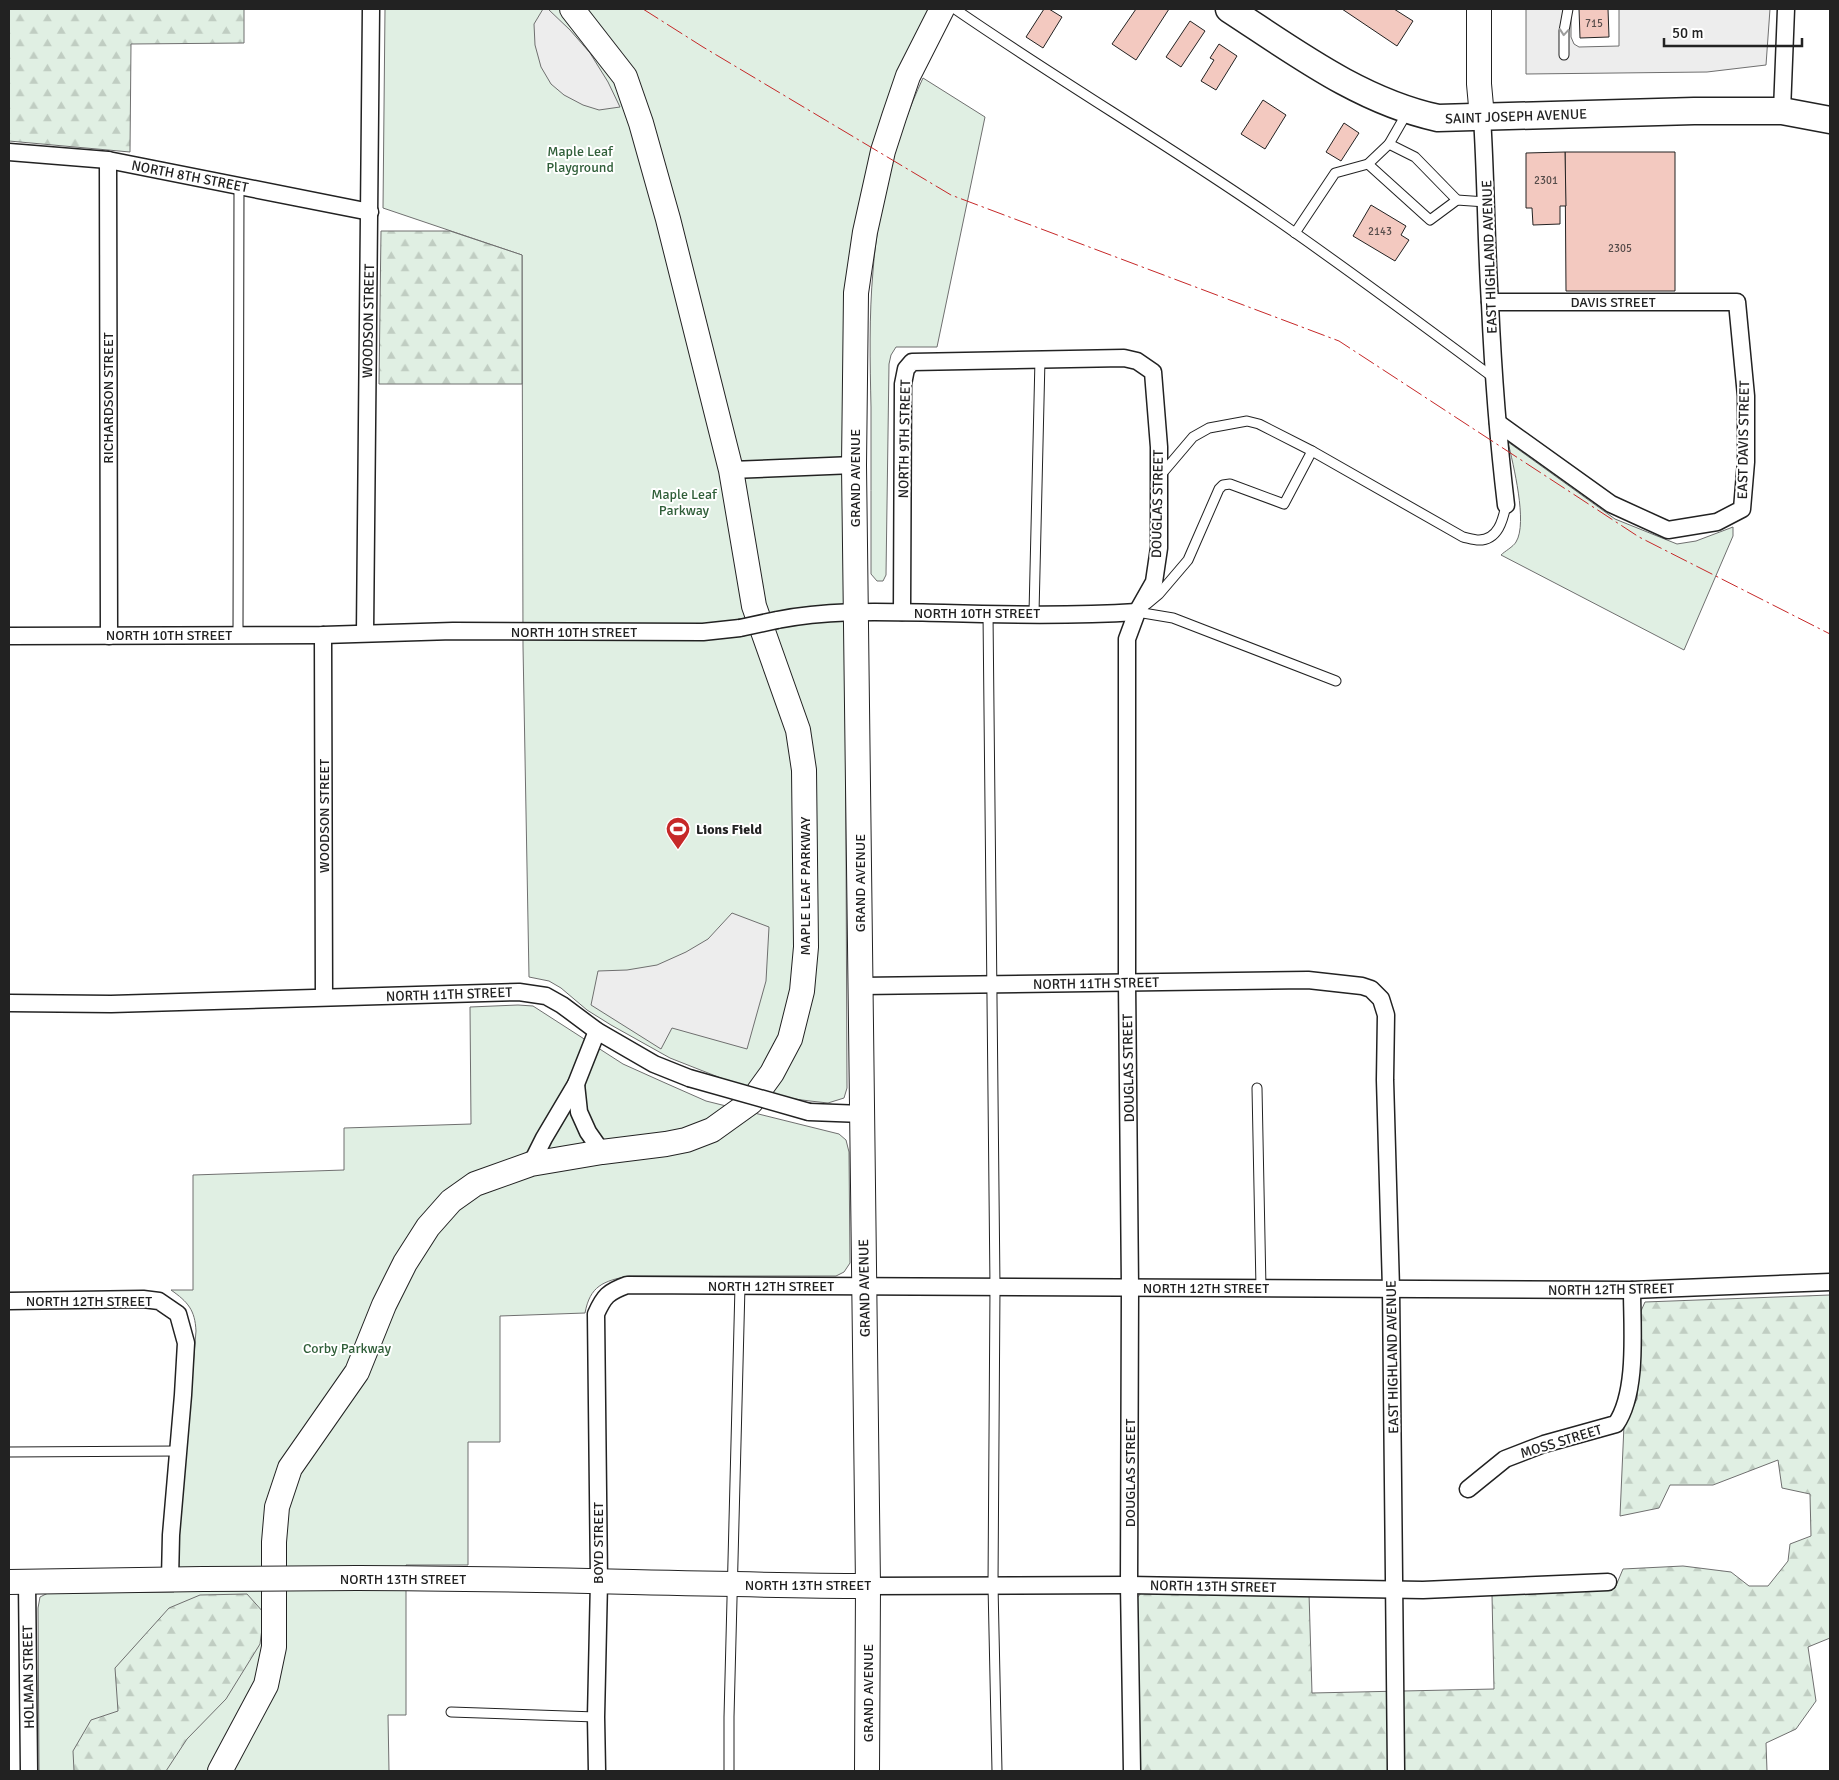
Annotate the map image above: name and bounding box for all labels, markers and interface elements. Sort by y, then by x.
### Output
scale bar [1664,15,1802,47]
house number: 715 [1585,17,1603,30]
text: 50 m [1672,24,1703,42]
one-way arrow [1559,28,1570,36]
street label: SAINT JOSEPH AVENUE [1445,106,1587,127]
park label: Maple Leaf Playground [546,143,614,176]
street label: NORTH 8TH STREET [130,157,250,196]
house number: 2301 [1534,174,1558,187]
street label: EAST HIGHLAND AVENUE [1478,180,1501,334]
house number: 2143 [1368,225,1392,238]
house number: 2305 [1608,242,1632,255]
street label: WOODSON STREET [359,264,378,378]
street label: DAVIS STREET [1570,294,1656,311]
street label: RICHARDSON STREET [100,332,117,464]
street label: NORTH 9TH STREET [895,379,914,499]
street label: EAST DAVIS STREET [1734,380,1753,500]
street label: GRAND AVENUE [847,429,864,527]
street label: DOUGLAS STREET [1148,449,1167,558]
park label: Maple Leaf Parkway [651,486,718,519]
street label: NORTH 10TH STREET [914,605,1040,622]
street label: NORTH 10TH STREET [511,624,637,641]
street label: NORTH 10TH STREET [106,627,232,644]
street label: WOODSON STREET [316,759,333,873]
sports icon: Lions Field [665,816,691,850]
street label: MAPLE LEAF PARKWAY [797,817,814,955]
place label: Lions Field [696,821,762,838]
street label: GRAND AVENUE [852,834,869,932]
street label: NORTH 11TH STREET [1033,974,1159,993]
street label: NORTH 11TH STREET [386,984,513,1005]
street label: DOUGLAS STREET [1119,1013,1138,1122]
street label: GRAND AVENUE [855,1239,874,1337]
street label: NORTH 12TH STREET [708,1278,834,1295]
street label: NORTH 12TH STREET [1143,1280,1269,1297]
street label: EAST HIGHLAND AVENUE [1383,1280,1402,1434]
street label: NORTH 12TH STREET [1548,1280,1674,1299]
street label: NORTH 12TH STREET [26,1293,152,1310]
park label: Corby Parkway [303,1340,392,1357]
street label: DOUGLAS STREET [1122,1419,1139,1527]
street label: MOSS STREET [1518,1421,1604,1462]
street label: BOYD STREET [590,1502,607,1584]
street label: NORTH 13TH STREET [340,1571,466,1588]
street label: NORTH 13TH STREET [745,1577,871,1594]
street label: NORTH 13TH STREET [1150,1577,1276,1596]
street label: HOLMAN STREET [19,1625,38,1729]
street label: GRAND AVENUE [860,1644,877,1742]

